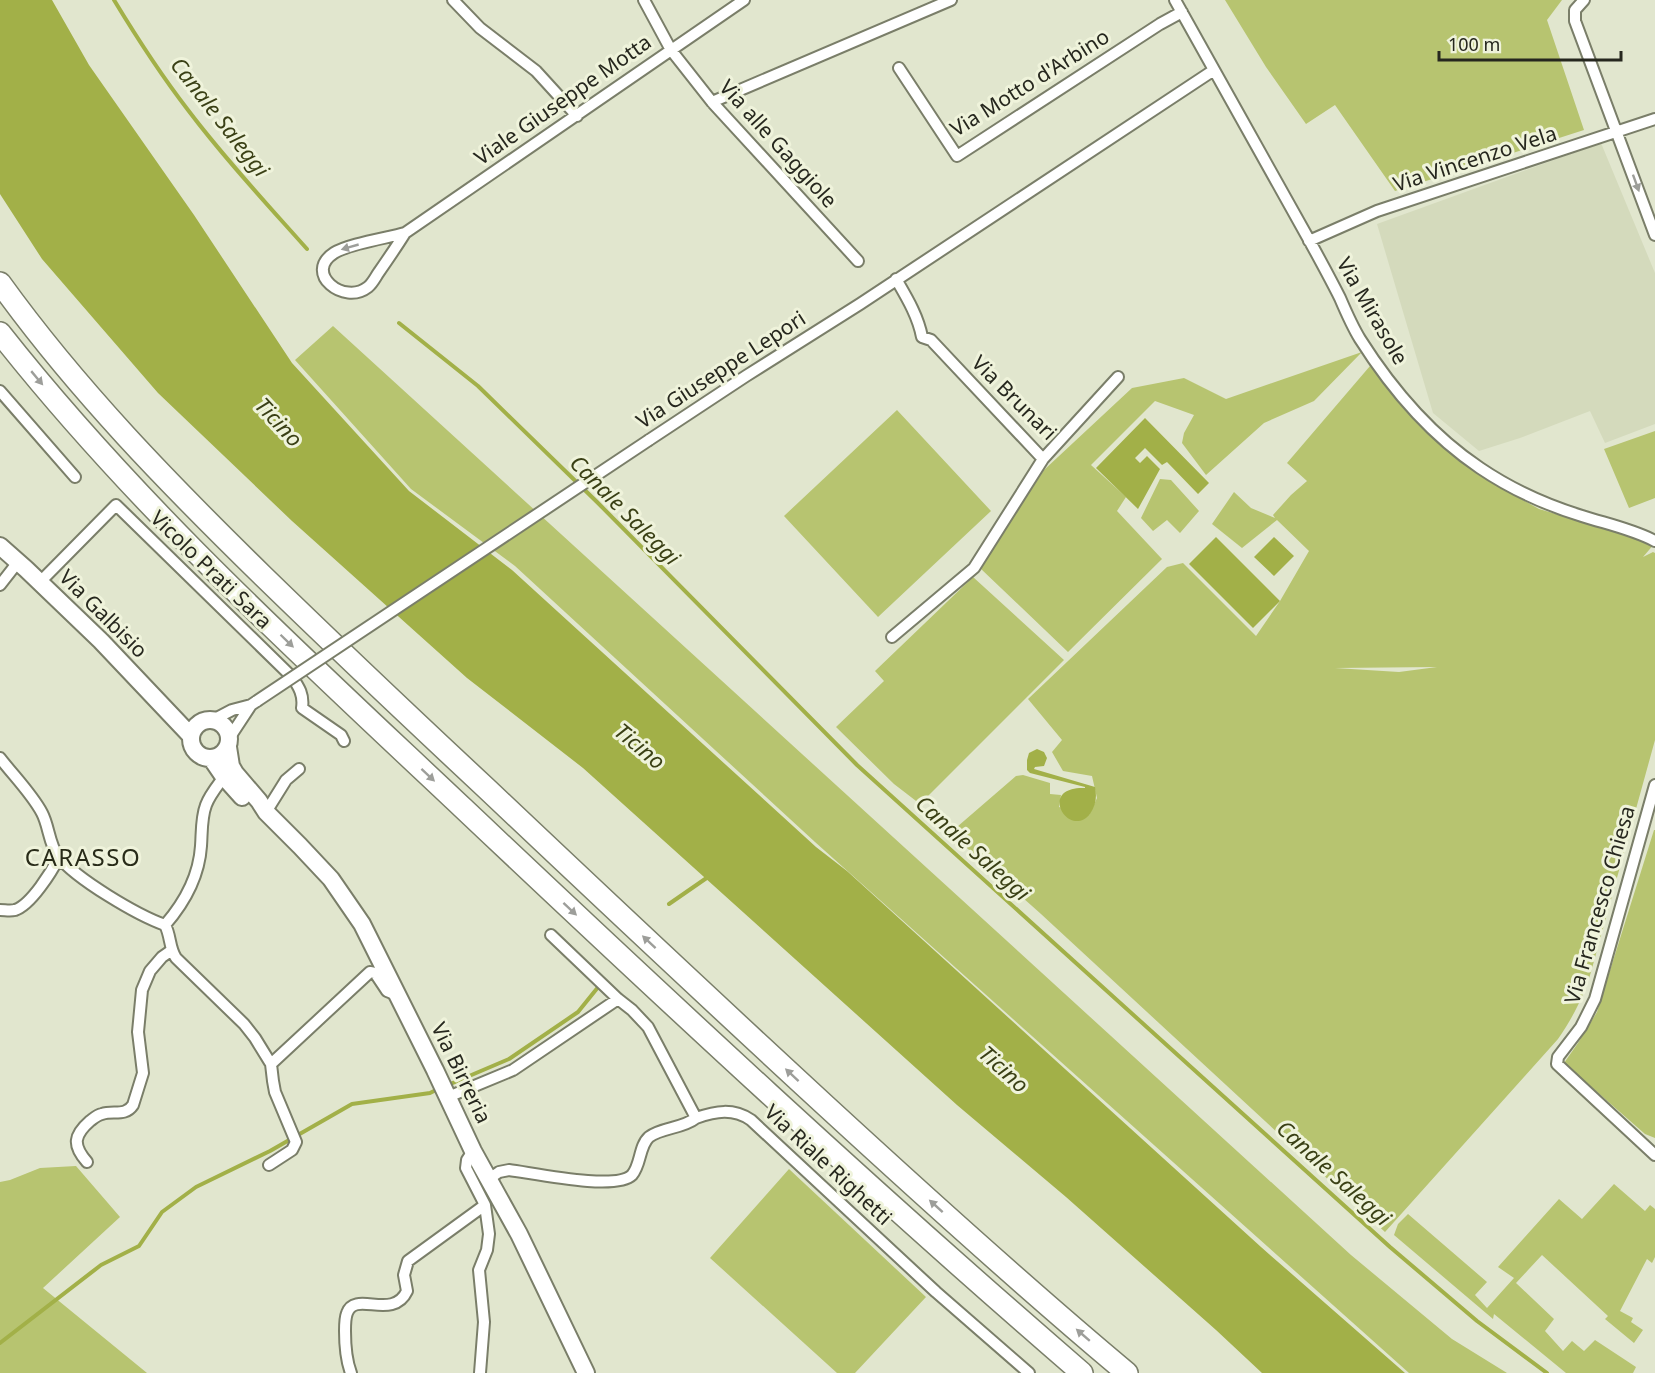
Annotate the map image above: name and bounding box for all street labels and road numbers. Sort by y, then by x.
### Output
street label: Via Motto d'Arbino [945,22,1114,142]
street label: Viale Giuseppe Motta [468,28,656,171]
street label: Via alle Gaggiole [714,73,844,213]
street label: Via Vincenzo Vela [1389,118,1560,198]
street label: Via Mirasole [1331,252,1415,369]
street label: Via Giuseppe Lepori [630,304,810,434]
street label: Via Brunari [966,349,1063,446]
street label: Vicolo Prati Sara [145,504,279,635]
street label: Via Galbisio [53,563,154,664]
street label: Via Francesco Chiesa [1557,802,1641,1007]
street label: Via Birreria [425,1017,498,1128]
street label: Via Riale Righetti [759,1098,899,1231]

